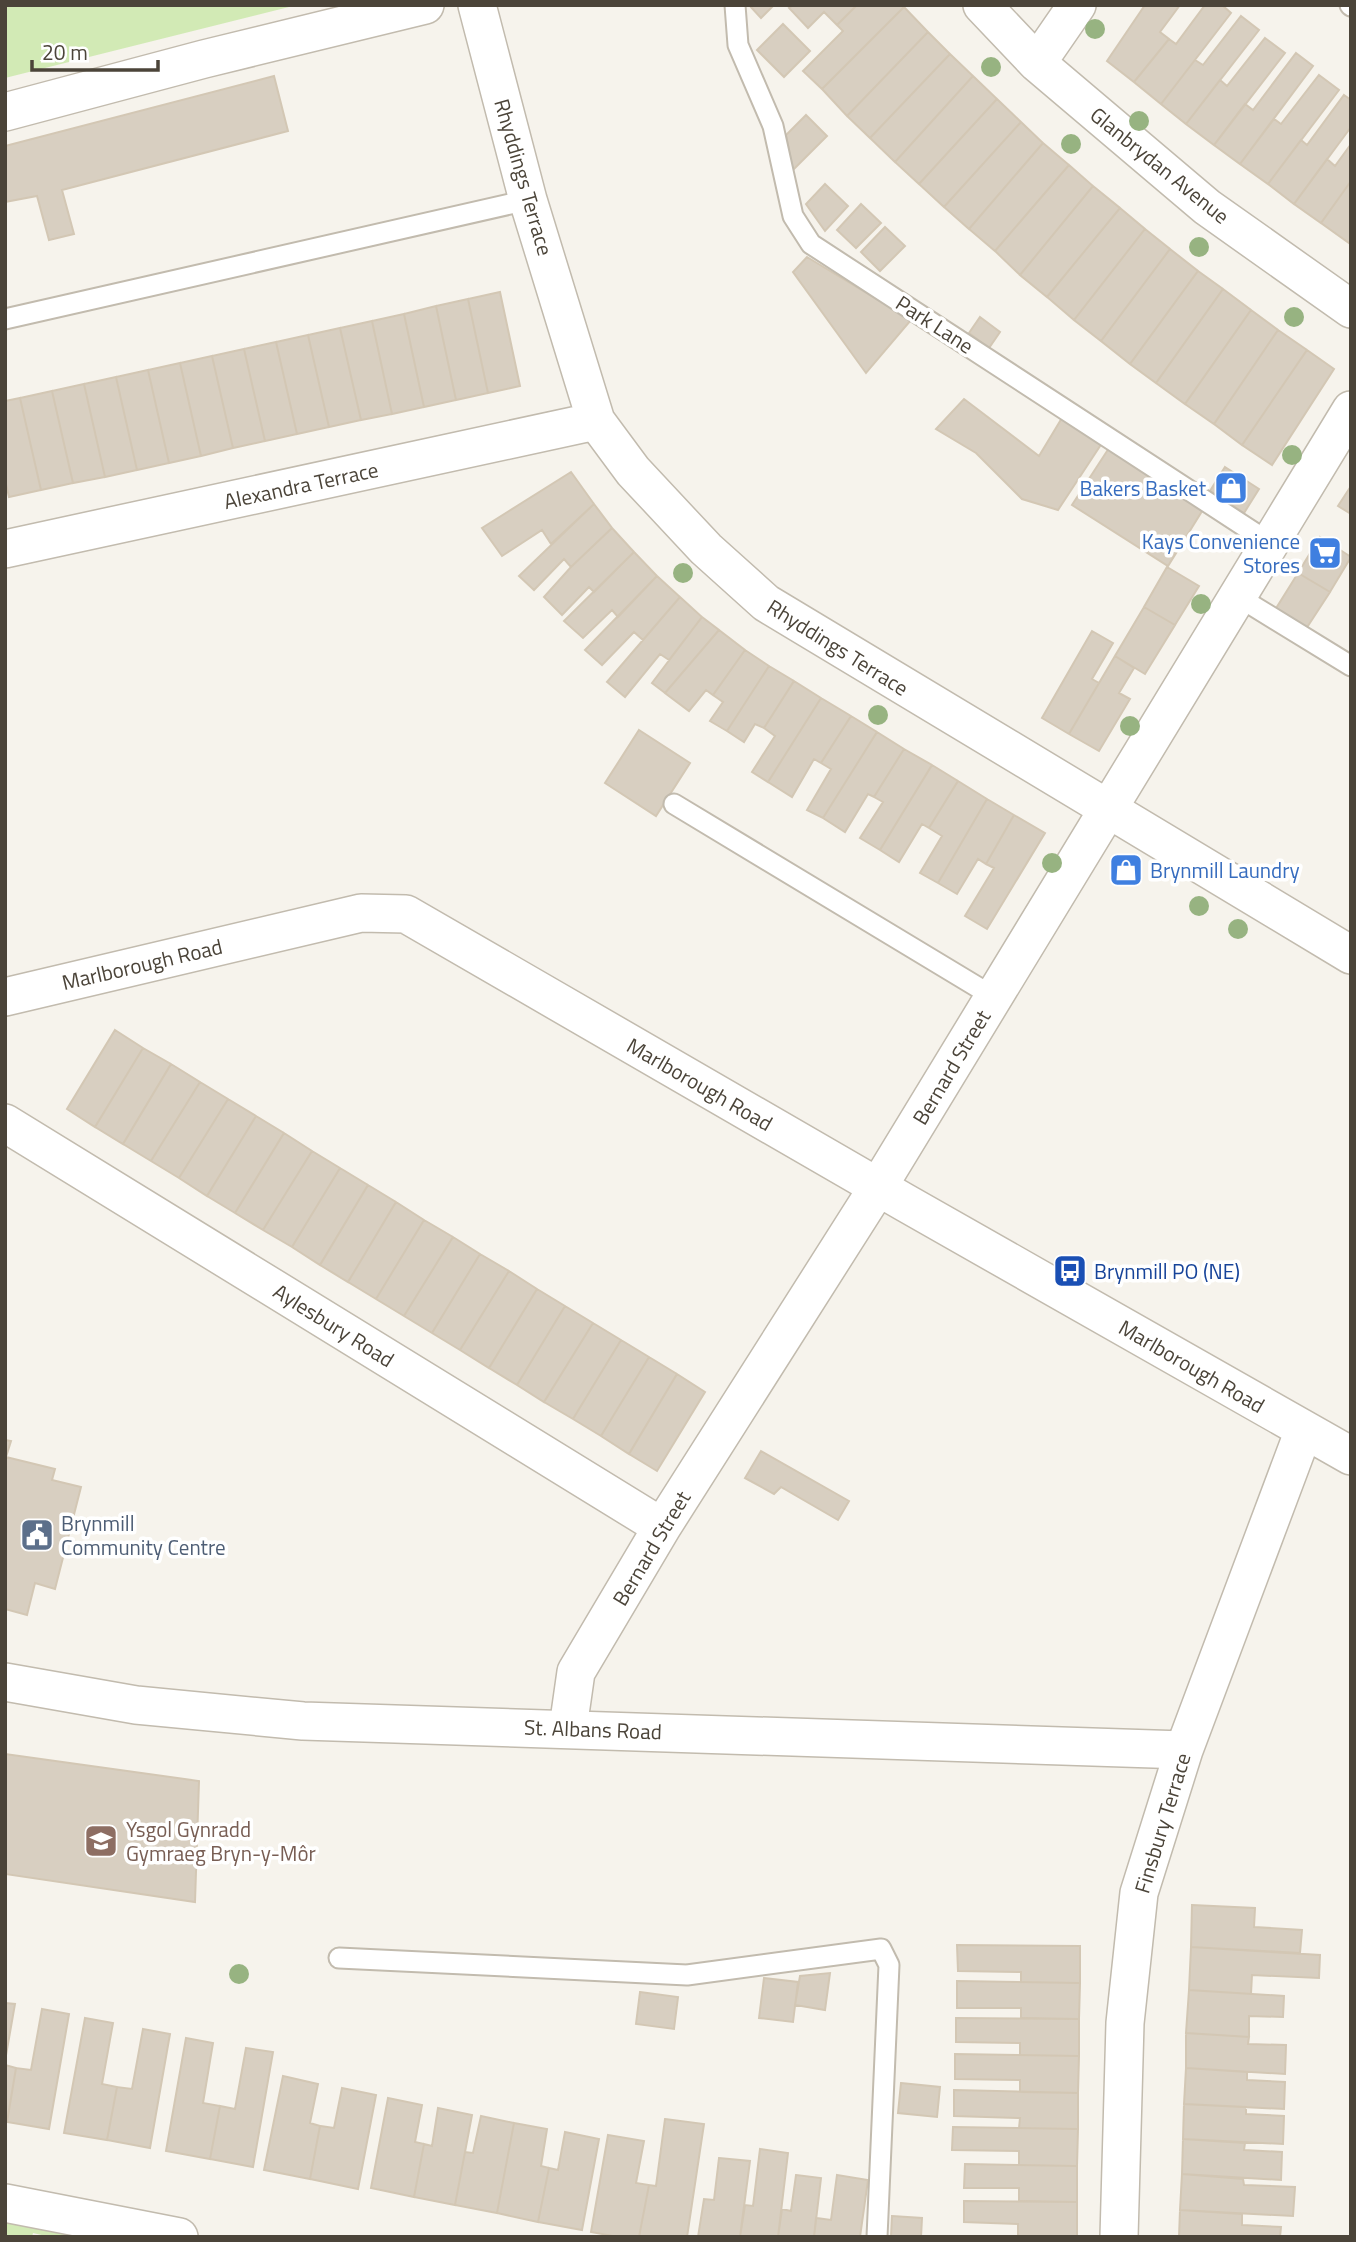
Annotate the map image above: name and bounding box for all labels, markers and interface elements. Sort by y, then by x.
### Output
scale bar [32,28,158,72]
text: 20 m [42,36,88,68]
street label: Rhyddings Terrace [486,95,562,259]
street label: Glanbrydan Avenue [1083,99,1237,231]
street label: Park Lane [890,287,980,361]
street label: Alexandra Terrace [221,453,381,517]
shop icon: Bakers Basket [1212,469,1250,507]
place label: Bakers Basket [1080,472,1207,504]
place label: Kays Convenience Stores [1142,525,1300,581]
supermarket icon: Kays Convenience Stores [1306,534,1344,572]
street label: Rhyddings Terrace [761,591,915,703]
shop icon: Brynmill Laundry [1107,851,1145,889]
place label: Brynmill Laundry [1150,854,1300,886]
street label: Marlborough Road [59,930,225,998]
street label: Bernard Street [904,1003,998,1131]
street label: Marlborough Road [621,1029,779,1139]
bus stop icon: Brynmill PO (NE) [1051,1252,1089,1290]
place label: Brynmill PO (NE) [1094,1255,1240,1287]
street label: Aylesbury Road [267,1275,401,1375]
street label: Marlborough Road [1113,1311,1271,1421]
street label: Bernard Street [604,1484,698,1612]
place label: Brynmill Community Centre [61,1507,226,1563]
public building icon: Brynmill Community Centre [18,1516,56,1554]
street label: St. Albans Road [524,1711,662,1747]
street label: Finsbury Terrace [1125,1749,1199,1897]
place label: Ysgol Gynradd Gymraeg Bryn-y-Môr [126,1813,316,1869]
school or university icon: Ysgol Gynradd Gymraeg Bryn-y-Môr [82,1822,120,1860]

